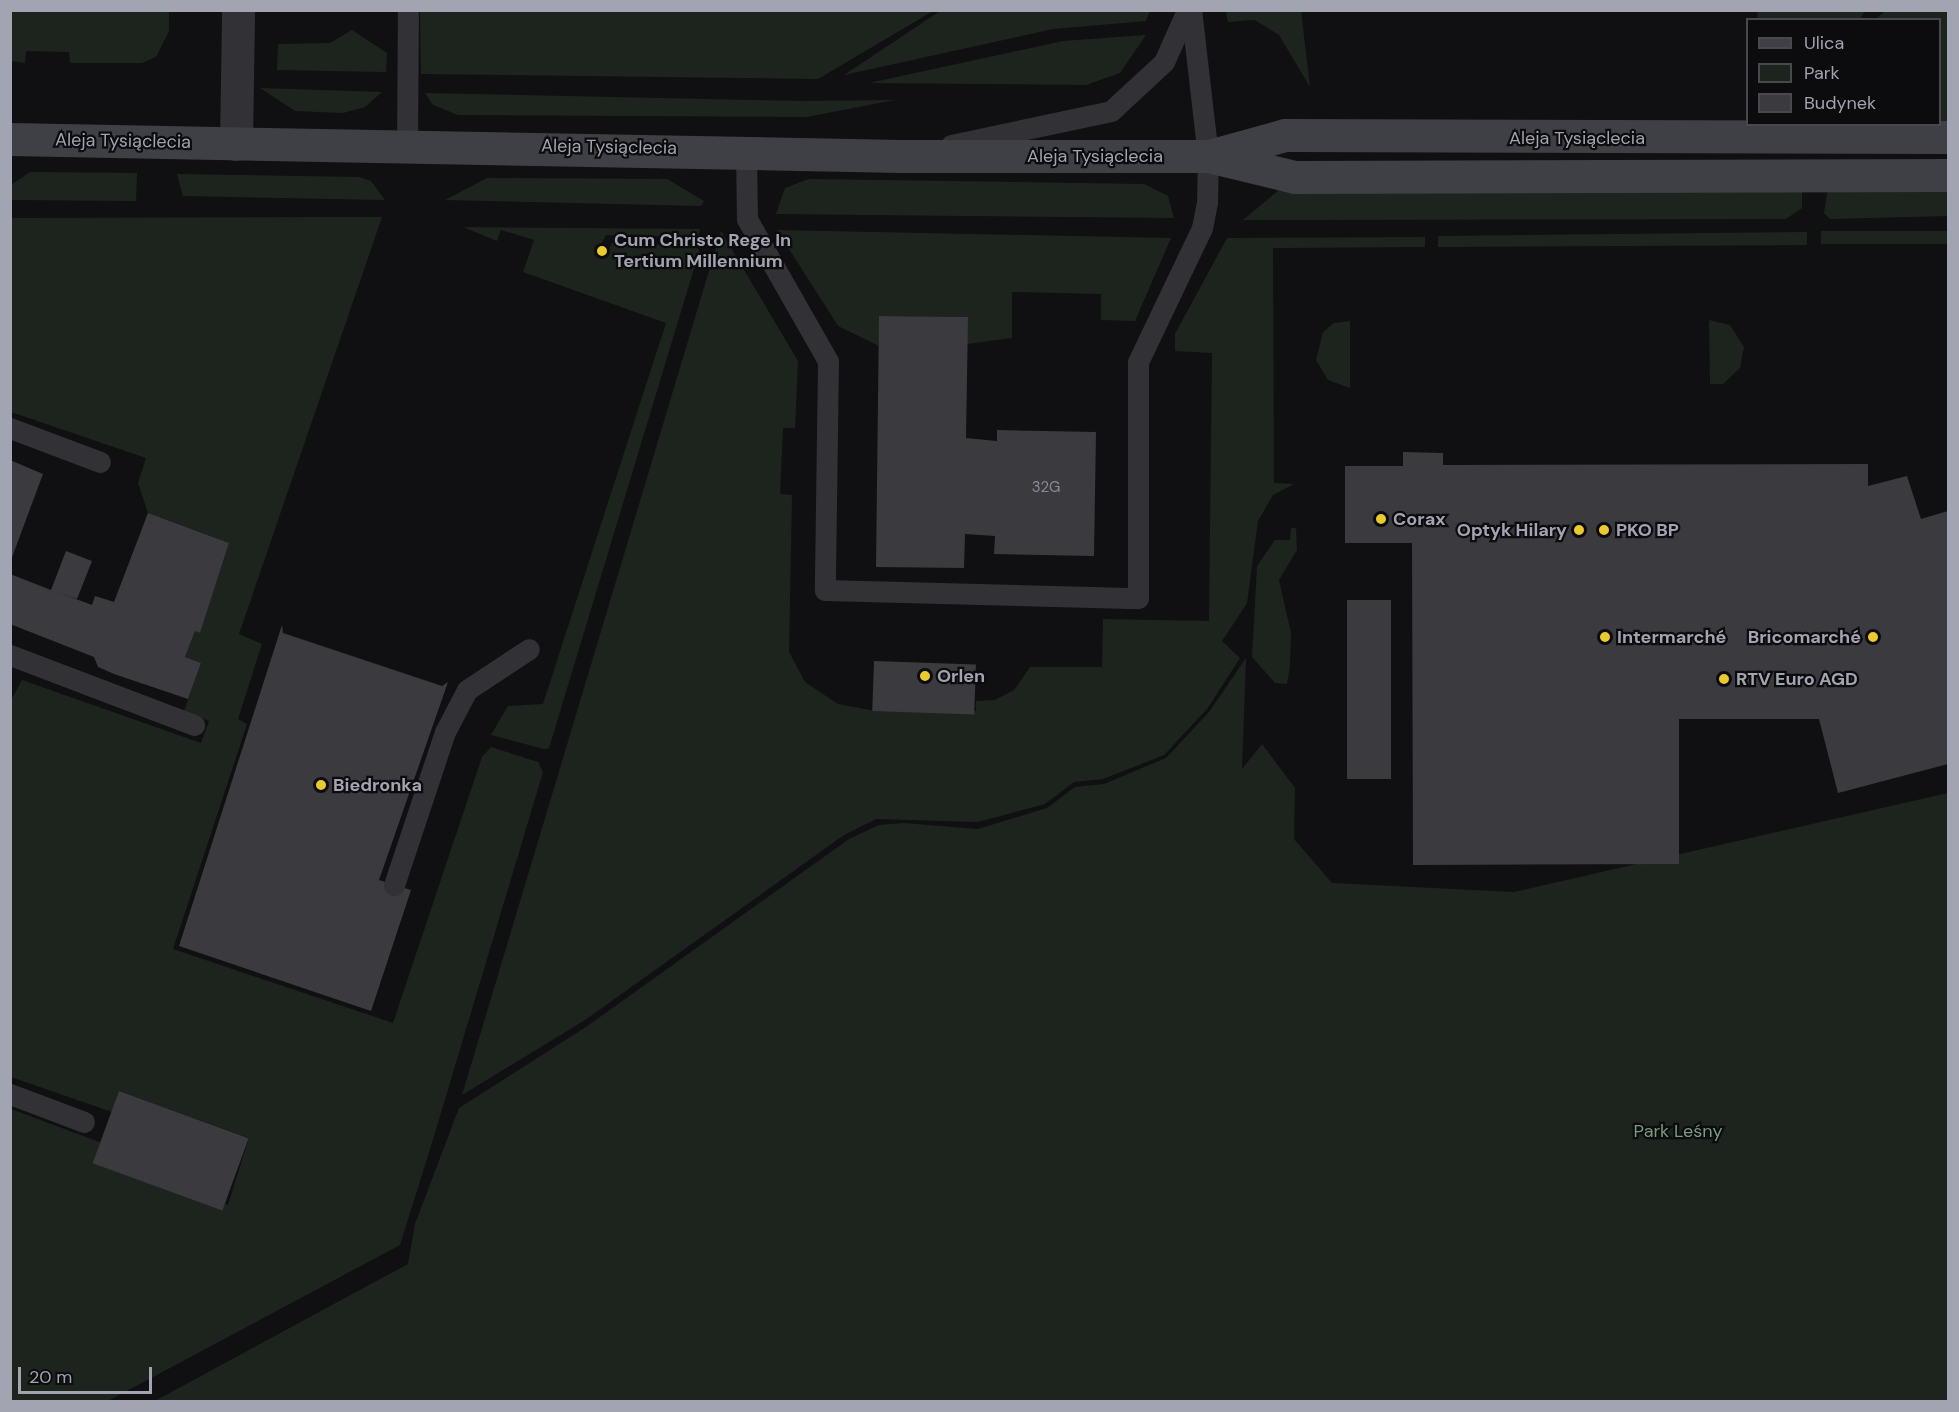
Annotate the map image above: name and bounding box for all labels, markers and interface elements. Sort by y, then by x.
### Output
legend [1746,18,1941,126]
text: Ulica [1804,31,1844,55]
text: Park [1804,61,1840,85]
text: Budynek [1804,91,1876,115]
street label: Aleja Tysiąclecia [1509,127,1645,149]
street label: Aleja Tysiąclecia [55,129,191,153]
street label: Aleja Tysiąclecia [541,135,677,159]
street label: Aleja Tysiąclecia [1027,145,1163,167]
place label: Cum Christo Rege In Tertium Millennium [614,230,791,272]
marker: Cum Christo Rege In Tertium Millennium [595,244,609,258]
house number: 32G [1032,479,1060,497]
place label: Corax [1393,508,1445,530]
marker: Corax [1374,512,1388,526]
place label: Optyk Hilary [1457,519,1567,541]
place label: PKO BP [1616,519,1679,541]
marker: Optyk Hilary [1572,523,1586,537]
marker: PKO BP [1597,523,1611,537]
place label: Intermarché [1617,626,1726,648]
place label: Bricomarché [1748,626,1861,648]
marker: Intermarché [1598,630,1612,644]
marker: Bricomarché [1866,630,1880,644]
place label: Orlen [937,665,985,687]
place label: RTV Euro AGD [1736,668,1858,690]
marker: Orlen [918,669,932,683]
marker: RTV Euro AGD [1717,672,1731,686]
place label: Biedronka [333,774,422,796]
marker: Biedronka [314,778,328,792]
park label: Park Leśny [1634,1120,1722,1142]
scale bar [21,1355,154,1393]
text: 20 m [29,1365,72,1389]

